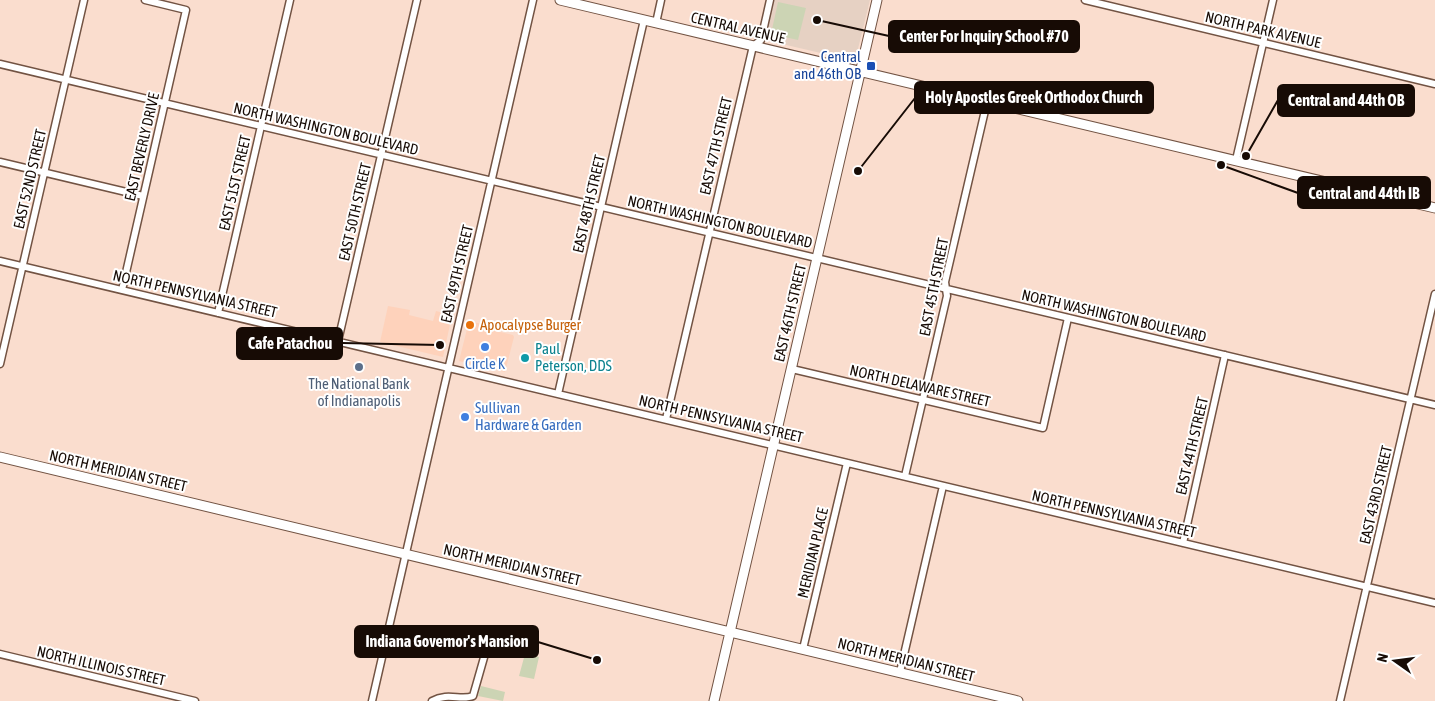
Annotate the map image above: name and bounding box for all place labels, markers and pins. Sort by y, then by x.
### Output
callout: Center For Inquiry School #70 [889,21,1079,52]
place label: Central and 46th OB [794,48,861,82]
marker: Central and 46th OB [865,60,877,72]
callout: Holy Apostles Greek Orthodox Church [915,82,1153,113]
callout: Central and 44th OB [1278,85,1414,116]
callout: Central and 44th IB [1298,177,1430,208]
place label: Apocalypse Burger [480,316,582,333]
marker: Apocalypse Burger [464,319,476,331]
callout: Cafe Patachou [237,328,342,359]
place label: Paul Peterson, DDS [535,340,612,374]
marker: Circle K [479,341,491,353]
marker: Paul Peterson, DDS [519,352,531,364]
place label: Circle K [465,355,506,372]
marker: The National Bank of Indianapolis [353,361,365,373]
place label: The National Bank of Indianapolis [308,375,410,409]
place label: Sullivan Hardware & Garden [475,399,582,433]
marker: Sullivan Hardware & Garden [459,411,471,423]
callout: Indiana Governor's Mansion [355,626,538,657]

